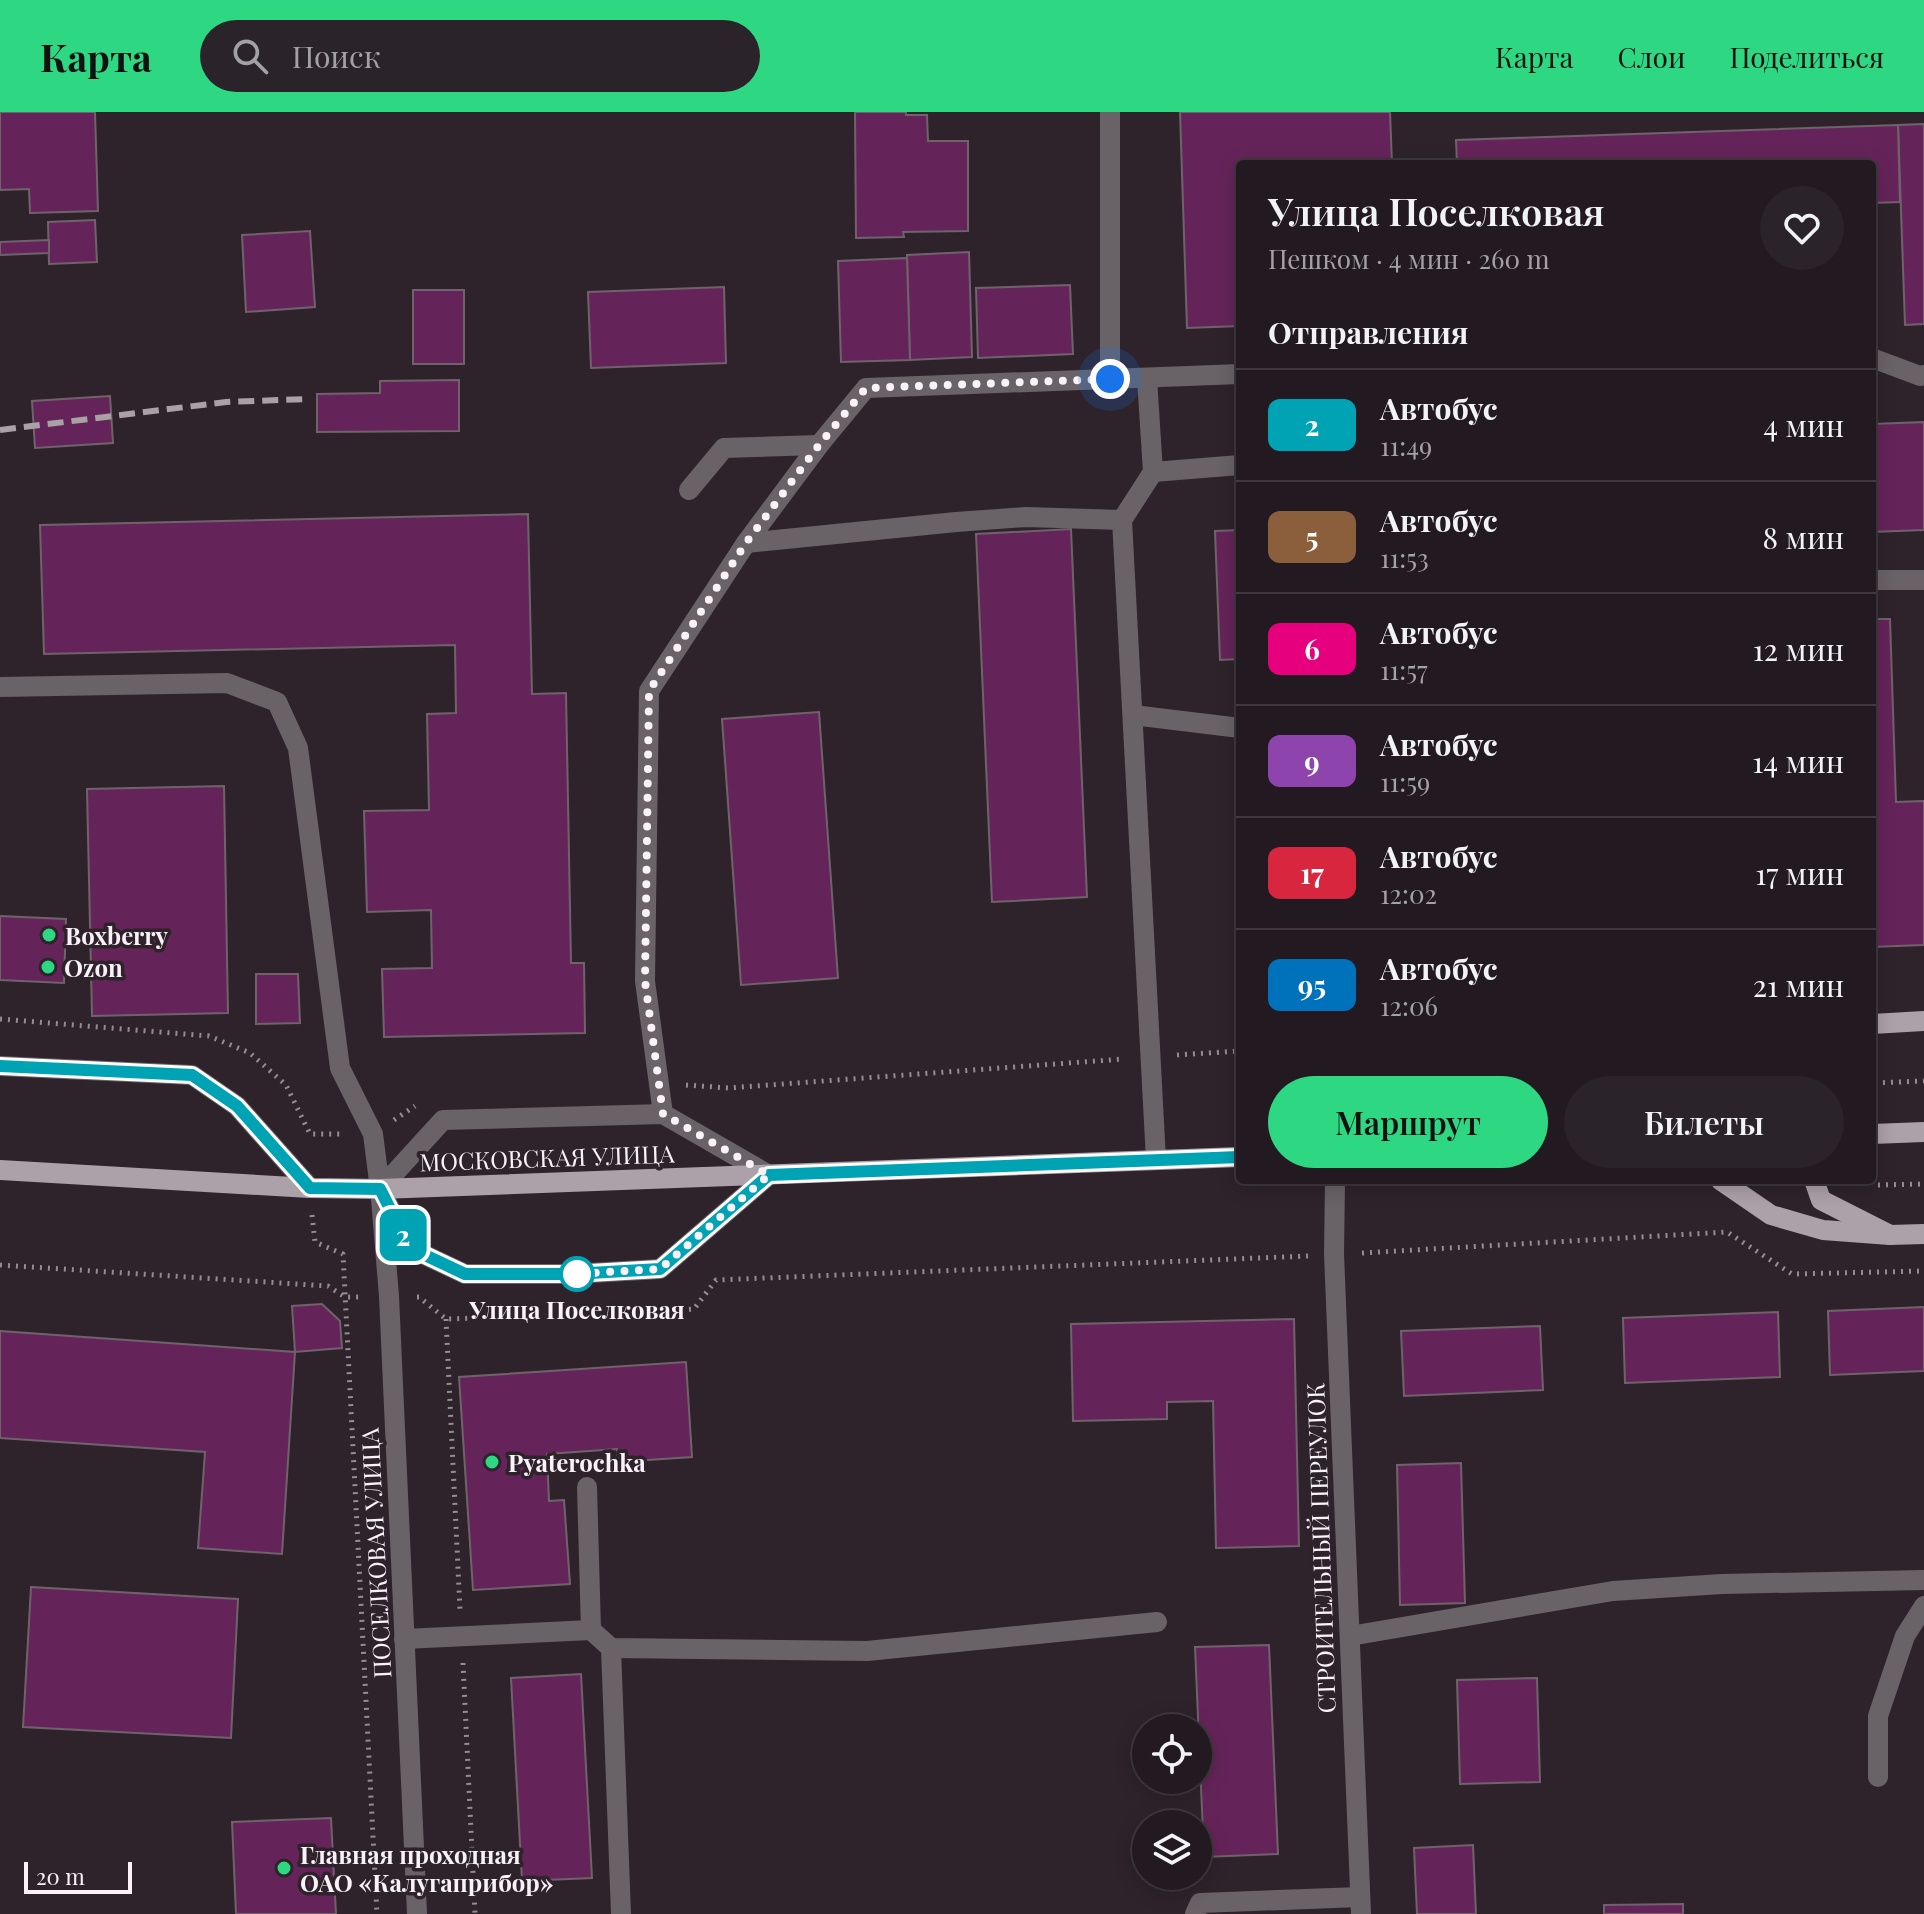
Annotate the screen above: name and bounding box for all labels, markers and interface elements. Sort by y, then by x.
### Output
search box [200,20,760,92]
text: Карта [40,31,152,82]
icon: search [228,34,272,78]
text: Поиск [292,36,381,76]
text: Карта [1495,38,1574,75]
text: Слои [1618,38,1685,75]
text: Поделиться [1729,38,1884,75]
text: Улица Поселковая [1268,185,1605,236]
button: heart [1760,186,1844,270]
text: Пешком · 4 мин · 260 m [1268,241,1550,276]
text: Отправления [1268,312,1468,352]
your location [1090,359,1130,399]
text: Автобус [1380,388,1498,428]
text: 4 мин [1763,405,1844,445]
text: 2 [1305,406,1319,443]
text: 11:49 [1380,428,1432,463]
text: Автобус [1380,500,1498,540]
text: 8 мин [1763,517,1844,557]
text: 5 [1306,518,1318,555]
text: 11:53 [1380,540,1429,575]
text: Автобус [1380,612,1498,652]
text: 12 мин [1753,629,1844,669]
text: 6 [1304,630,1320,667]
text: 11:57 [1380,652,1428,687]
text: Автобус [1380,724,1498,764]
text: 14 мин [1752,741,1844,781]
text: 9 [1304,742,1320,779]
text: 11:59 [1380,764,1430,799]
text: Автобус [1380,836,1498,876]
text: 17 мин [1755,853,1844,893]
text: 17 [1300,854,1324,891]
text: 12:02 [1380,876,1437,911]
place label: Boxberry [65,919,169,951]
marker: Boxberry [40,926,58,944]
text: Автобус [1380,948,1498,988]
place label: Ozon [64,951,123,983]
marker: Ozon [39,958,57,976]
text: 21 мин [1753,965,1844,1005]
text: 95 [1298,966,1326,1003]
text: 12:06 [1380,988,1438,1023]
button: Маршрут [1268,1076,1548,1168]
button: Билеты [1564,1076,1844,1168]
street label: МОСКОВСКАЯ УЛИЦА [419,1137,676,1177]
line badge: 2 [377,1209,429,1261]
text: 2 [396,1216,410,1253]
marker: Улица Поселковая [560,1257,594,1291]
place label: Улица Поселковая [468,1293,685,1325]
street label: СТРОИТЕЛЬНЫЙ ПЕРЕУЛОК [1298,1382,1342,1714]
street label: ПОСЕЛКОВАЯ УЛИЦА [352,1426,398,1679]
place label: Pyaterochka [508,1446,646,1478]
marker: Pyaterochka [483,1453,501,1471]
map controls [1132,1714,1212,1890]
button: locate [1132,1714,1212,1794]
button: layers [1132,1810,1212,1890]
place label: Главная проходная ОАО «Калугаприбор» [300,1838,554,1898]
scale bar [24,1858,132,1894]
marker: Главная проходная ОАО «Калугаприбор» [275,1859,293,1877]
text: 20 m [36,1861,85,1891]

